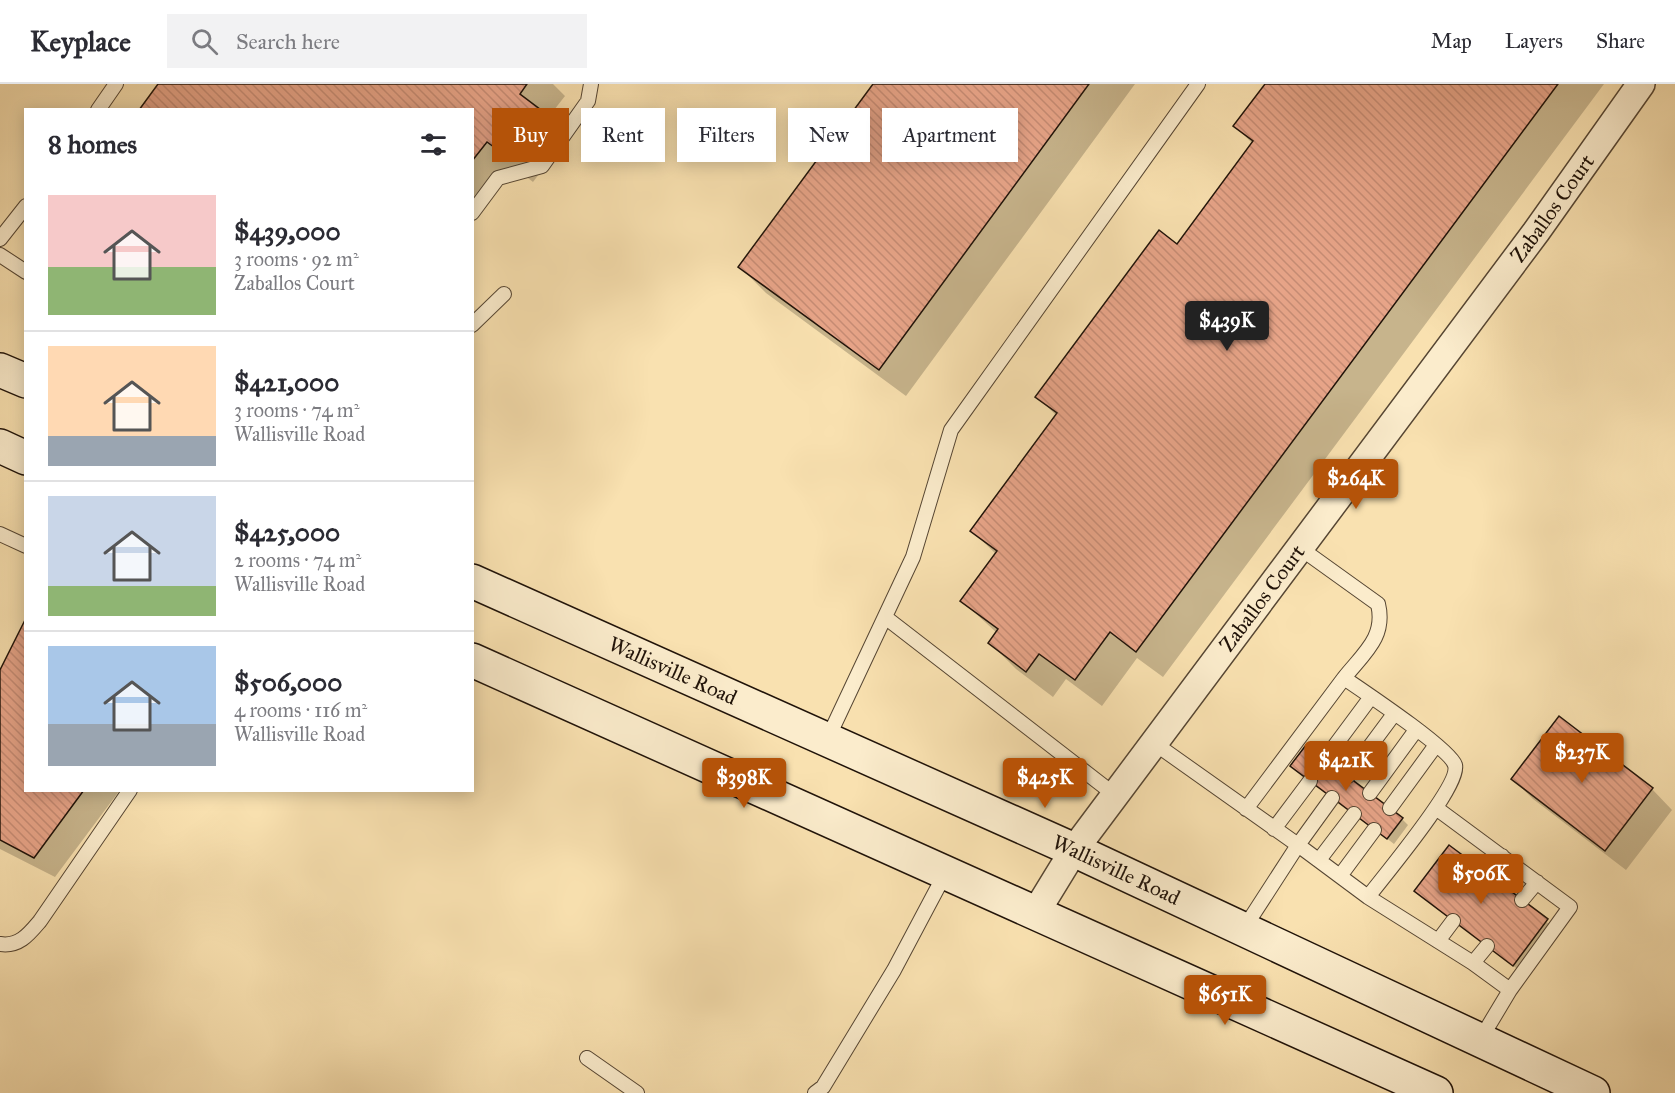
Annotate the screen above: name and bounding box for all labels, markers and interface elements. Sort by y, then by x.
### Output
search box [167,14,587,68]
text: Keyplace [30,24,131,59]
icon: search [188,25,221,58]
text: Search here [236,28,340,55]
text: Map [1431,28,1472,54]
text: Layers [1505,28,1563,54]
text: Share [1596,28,1645,54]
chip: Buy [492,108,569,162]
chip: Rent [581,108,665,162]
chip: Filters [677,108,776,162]
chip: New [788,108,870,162]
chip: Apartment [882,108,1018,162]
text: 8 homes [48,128,137,160]
icon: filters [417,128,450,161]
street label: Zaballos Court [1505,149,1600,268]
text: $439,000 [234,215,341,247]
icon: home [96,219,168,291]
text: 3 rooms · 92 m² [234,247,359,271]
text: Zaballos Court [234,271,355,295]
pin: $439K [1185,301,1269,352]
text: $439K [1199,308,1255,332]
text: $421,000 [234,366,339,398]
icon: home [96,370,168,442]
text: 3 rooms · 74 m² [234,398,359,422]
text: Wallisville Road [234,422,365,446]
pin: $264K [1314,459,1398,510]
text: $264K [1327,466,1385,490]
text: $425,000 [234,516,340,548]
icon: home [96,520,168,592]
street label: Zaballos Court [1214,539,1311,657]
text: 2 rooms · 74 m² [234,548,361,572]
text: Wallisville Road [234,572,365,596]
street label: Wallisville Road [605,631,742,711]
text: $506,000 [234,666,342,698]
icon: home [96,670,168,742]
text: 4 rooms · 116 m² [234,698,367,722]
text: Wallisville Road [234,722,365,746]
pin: $237K [1540,733,1624,784]
text: $237K [1555,740,1609,764]
pin: $421K [1304,741,1388,792]
text: $421K [1318,748,1374,772]
pin: $398K [702,758,786,809]
pin: $425K [1003,758,1087,809]
text: $398K [716,765,772,789]
text: $425K [1017,765,1073,789]
street label: Wallisville Road [1048,829,1185,911]
pin: $506K [1439,854,1523,905]
text: $506K [1452,861,1510,885]
pin: $651K [1183,975,1267,1026]
text: $651K [1198,982,1252,1006]

